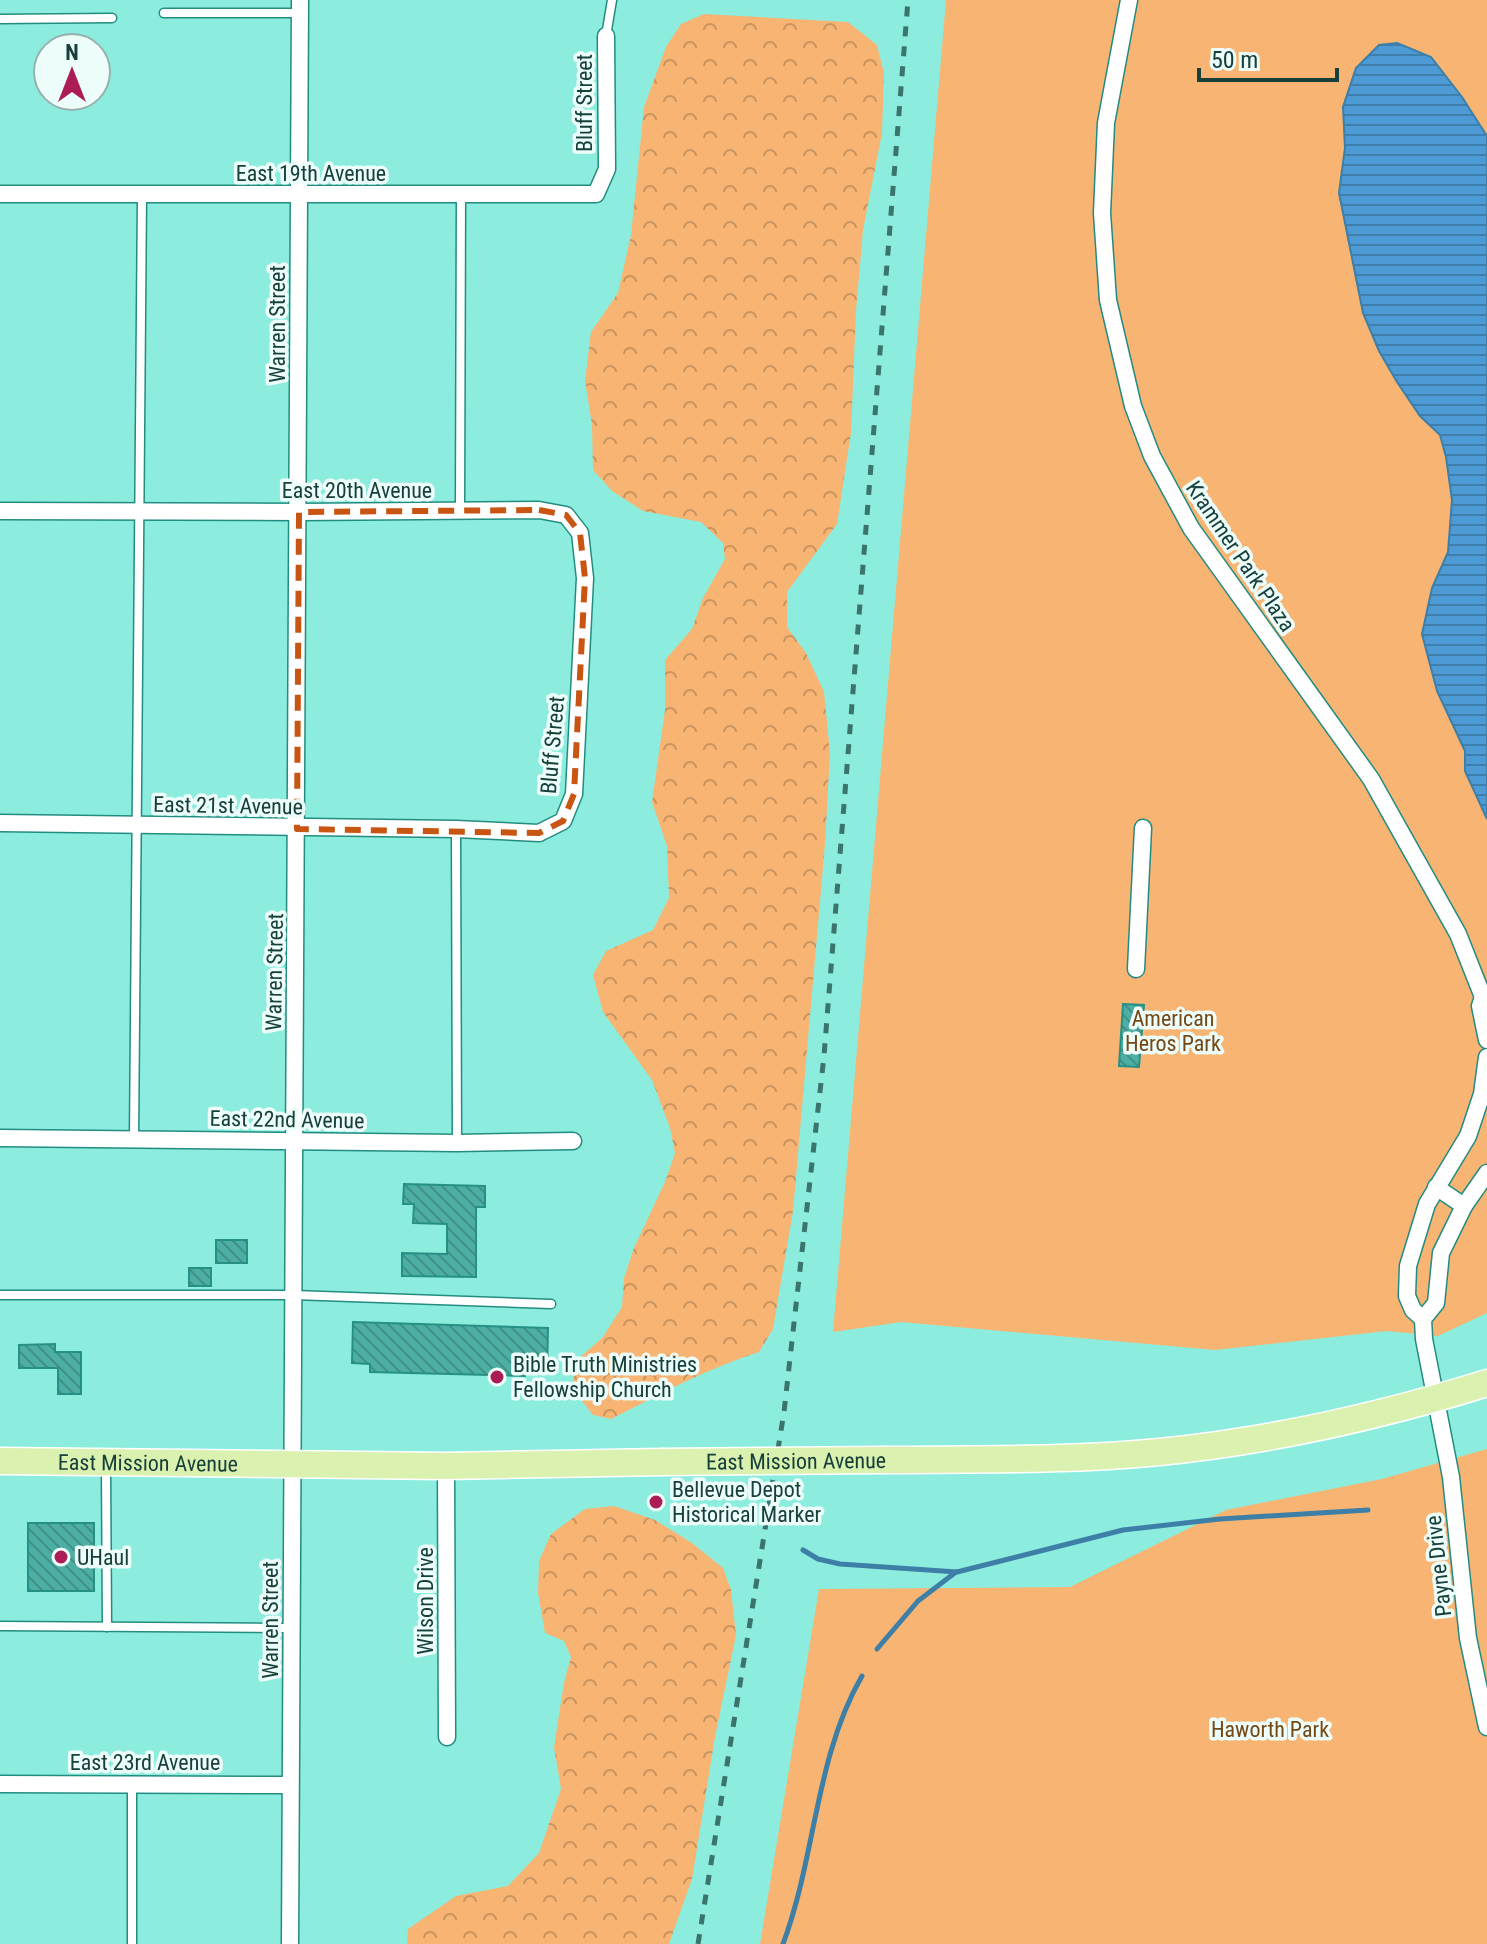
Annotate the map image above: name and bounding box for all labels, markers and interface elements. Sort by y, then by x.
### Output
north arrow [32,32,112,112]
scale bar [1199,32,1337,82]
text: N [65,40,79,65]
text: 50 m [1211,46,1258,74]
street label: Bluff Street [572,54,597,152]
street label: East 19th Avenue [236,161,386,186]
street label: Warren Street [265,265,290,383]
street label: Krammer Park Plaza [1181,476,1300,636]
street label: East 20th Avenue [282,478,432,503]
street label: Bluff Street [536,695,569,795]
street label: East 21st Avenue [153,792,303,819]
street label: Warren Street [261,913,288,1031]
park label: American Heros Park [1125,1006,1221,1056]
street label: East 22nd Avenue [209,1106,365,1133]
place label: Bible Truth Ministries Fellowship Church [513,1352,697,1402]
marker: Bible Truth Ministries Fellowship Church [488,1368,506,1386]
street label: East Mission Avenue [706,1448,886,1475]
street label: East Mission Avenue [58,1450,238,1477]
place label: Bellevue Depot Historical Marker [672,1477,821,1527]
marker: Bellevue Depot Historical Marker [647,1493,665,1511]
street label: Payne Drive [1421,1514,1456,1618]
place label: UHaul [77,1545,129,1570]
street label: Wilson Drive [413,1547,438,1655]
marker: UHaul [52,1548,70,1566]
street label: Warren Street [258,1561,283,1679]
park label: Haworth Park [1211,1717,1329,1742]
street label: East 23rd Avenue [70,1750,220,1775]

